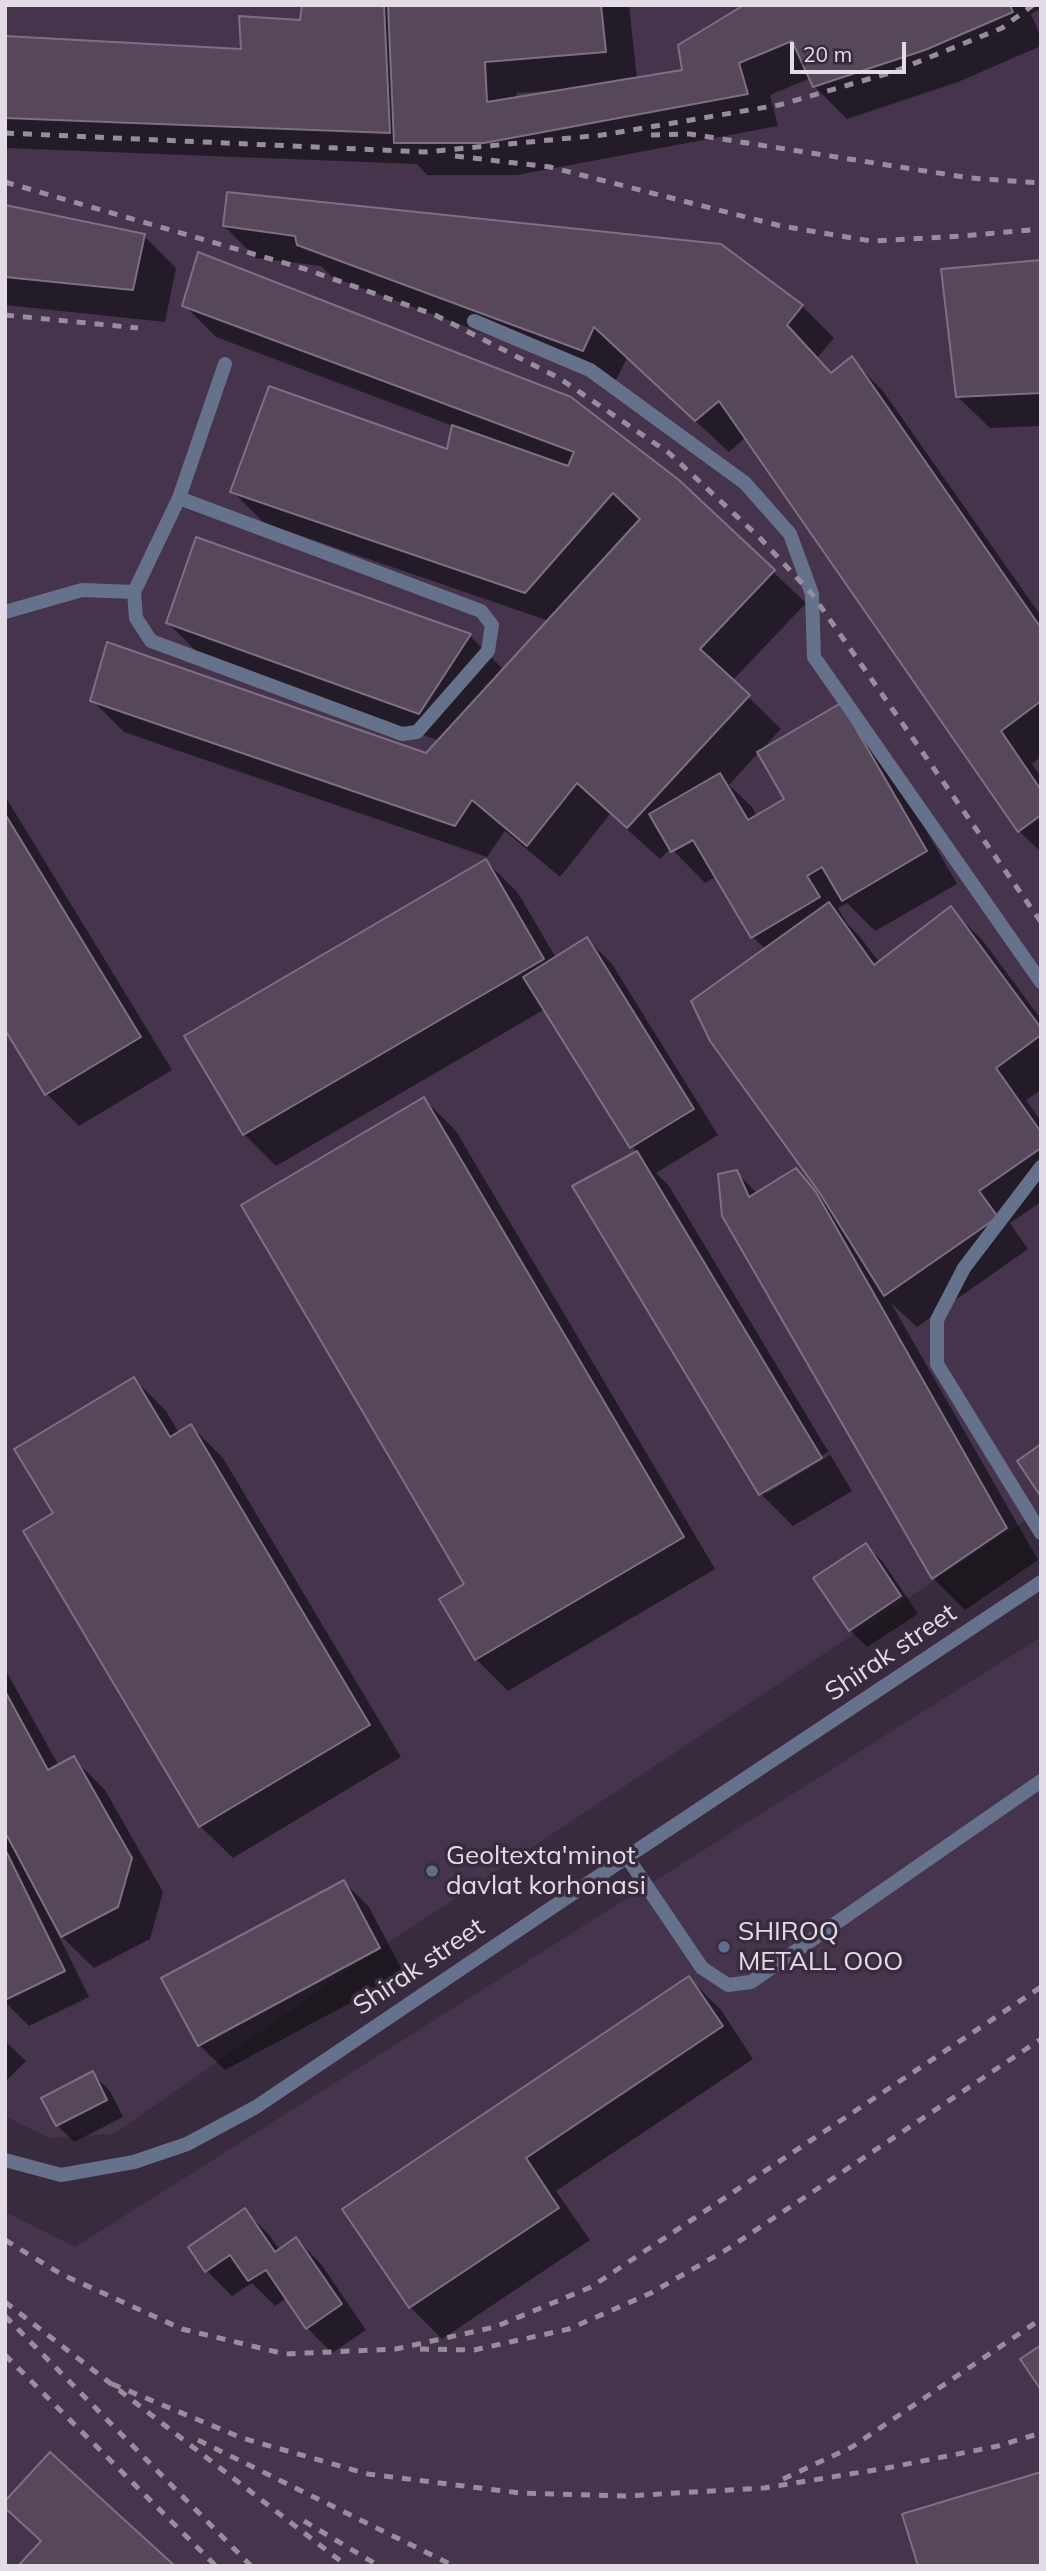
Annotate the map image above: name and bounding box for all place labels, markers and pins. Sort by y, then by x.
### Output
place label: Geoltexta'minot davlat korhonasi [446,1840,646,1902]
marker: Geoltexta'minot davlat korhonasi [424,1863,440,1879]
place label: SHIROQ METALL ООО [738,1916,903,1978]
marker: SHIROQ METALL ООО [716,1939,732,1955]

